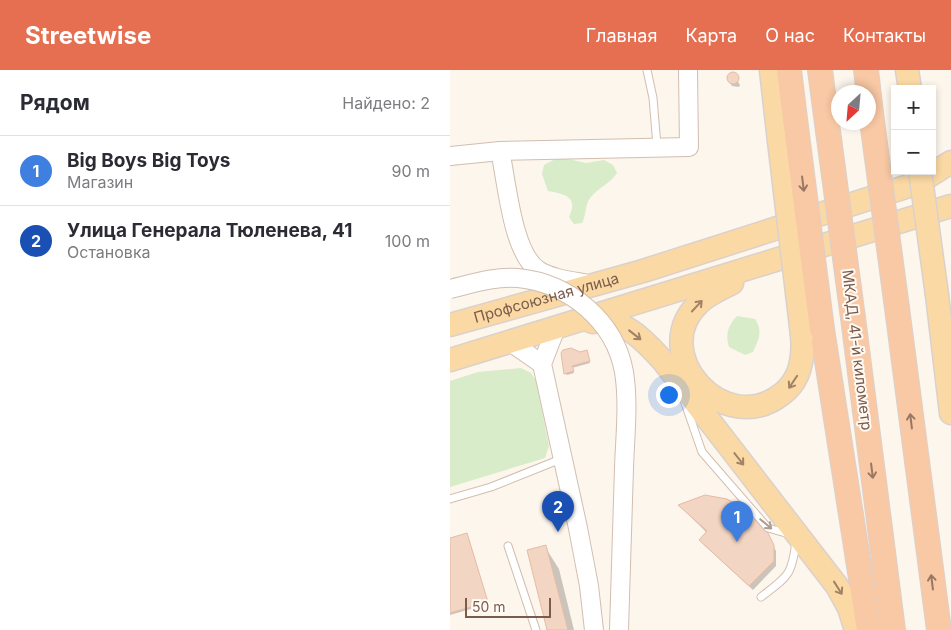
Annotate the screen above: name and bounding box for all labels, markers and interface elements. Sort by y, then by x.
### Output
text: Streetwise [25,21,151,50]
text: Главная [586,25,657,46]
text: Карта [685,25,737,46]
text: О нас [765,25,815,46]
text: Контакты [843,25,926,46]
north arrow [831,85,876,130]
map controls [891,85,936,175]
button: + [891,85,936,130]
text: Рядом [20,90,90,115]
text: Найдено: 2 [342,93,430,113]
button: − [891,130,936,175]
text: Big Boys Big Toys [67,149,231,172]
text: 1 [33,161,39,181]
text: 90 m [391,161,430,181]
text: Магазин [67,172,133,192]
one-way arrow [798,175,808,191]
text: Улица Генерала Тюленева, 41 [67,219,352,242]
text: 2 [31,231,41,251]
text: 100 m [385,231,430,251]
text: Остановка [67,242,151,262]
street label: Профсоюзная улица [471,268,621,327]
street label: МКАД, 41-й километр [838,269,877,431]
one-way arrow [691,300,703,313]
one-way arrow [629,329,642,340]
one-way arrow [788,374,798,388]
your location [656,382,682,408]
one-way arrow [906,413,916,429]
one-way arrow [734,452,744,466]
one-way arrow [868,462,878,478]
pin: 2 [542,491,574,532]
pin: 1 [721,501,753,542]
one-way arrow [760,518,773,529]
one-way arrow [927,574,937,590]
one-way arrow [833,581,843,595]
scale bar [465,595,551,618]
text: 50 m [472,598,506,615]

